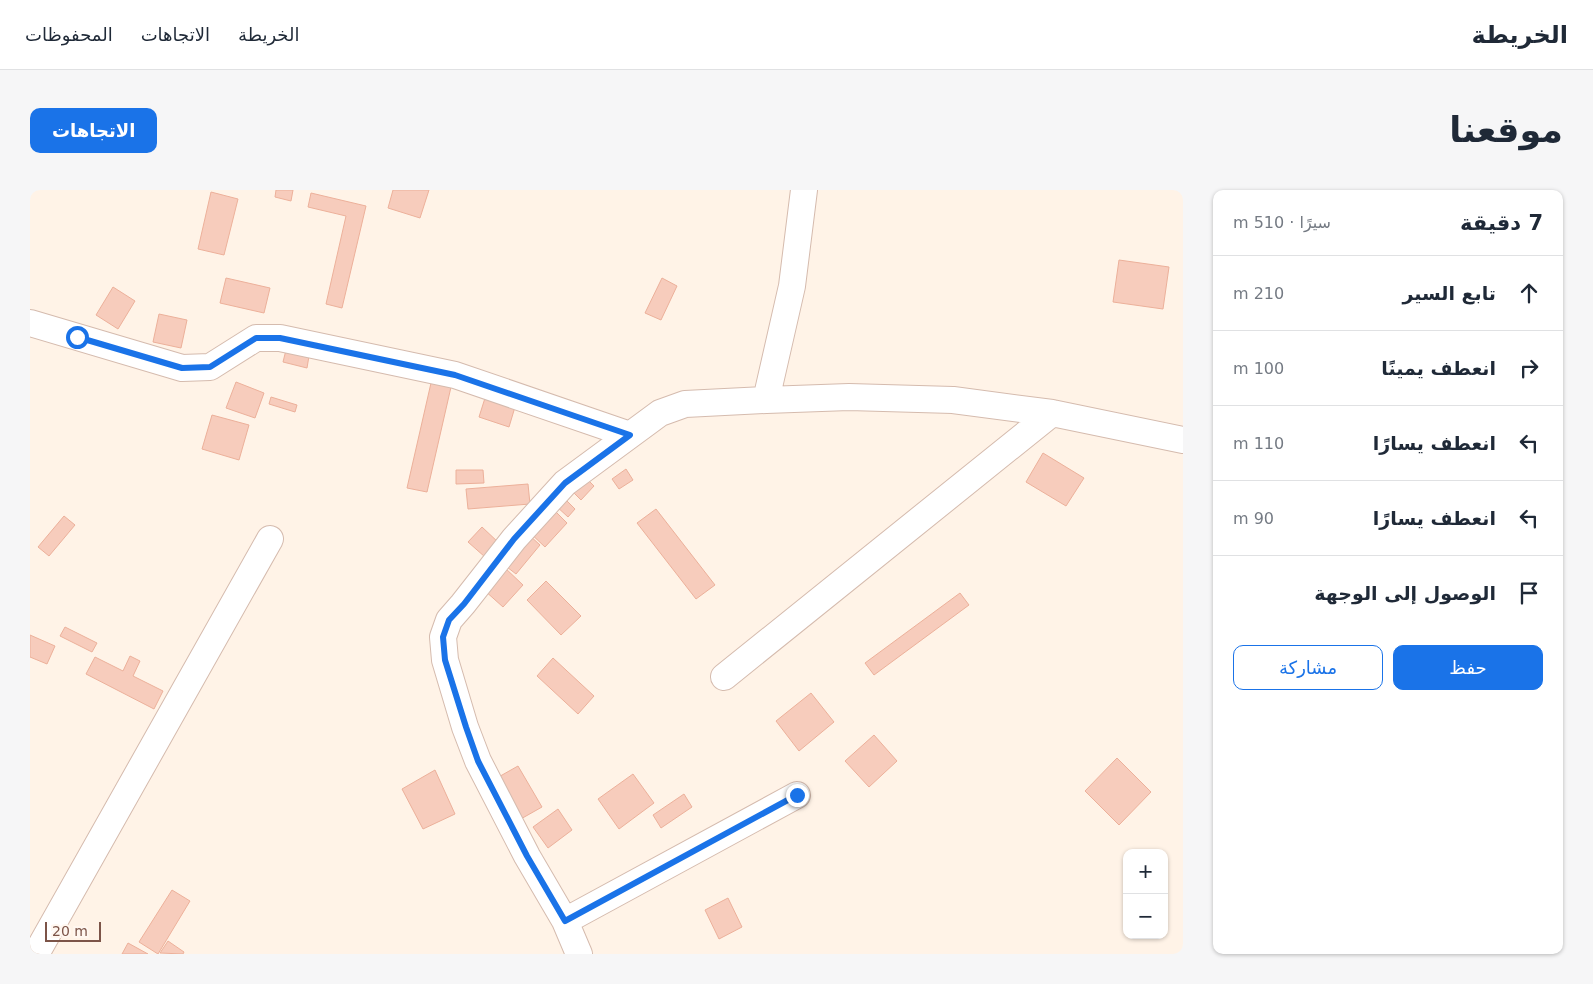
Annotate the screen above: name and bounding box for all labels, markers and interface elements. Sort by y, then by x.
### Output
text: الخريطة [1472,21,1568,49]
text: المحفوظات [25,24,113,45]
text: الاتجاهات [141,24,210,45]
text: الخريطة [238,24,299,45]
button: الاتجاهات [30,108,157,153]
text: موقعنا [1449,110,1563,150]
text: 7 دقيقة [1460,211,1543,235]
text: سيرًا · 510 m [1233,213,1331,232]
icon: ahead [1515,279,1543,307]
text: تابع السير [1402,282,1496,304]
text: 210 m [1233,284,1284,303]
route start [66,326,89,349]
icon: right [1515,354,1543,382]
text: انعطف يمينًا [1381,357,1496,379]
text: 100 m [1233,359,1284,378]
icon: left [1515,429,1543,457]
text: انعطف يسارًا [1373,432,1496,454]
text: 110 m [1233,434,1284,453]
icon: left [1515,504,1543,532]
text: انعطف يسارًا [1373,507,1496,529]
text: 90 m [1233,509,1274,528]
icon: arrive [1515,579,1543,607]
text: الوصول إلى الوجهة [1314,582,1496,604]
button: مشاركة [1233,645,1383,690]
button: حفظ [1393,645,1543,690]
route end [786,784,809,807]
map controls [1123,849,1168,939]
button: + [1123,849,1168,894]
button: − [1123,894,1168,939]
scale bar [45,919,101,942]
text: 20 m [52,923,88,939]

